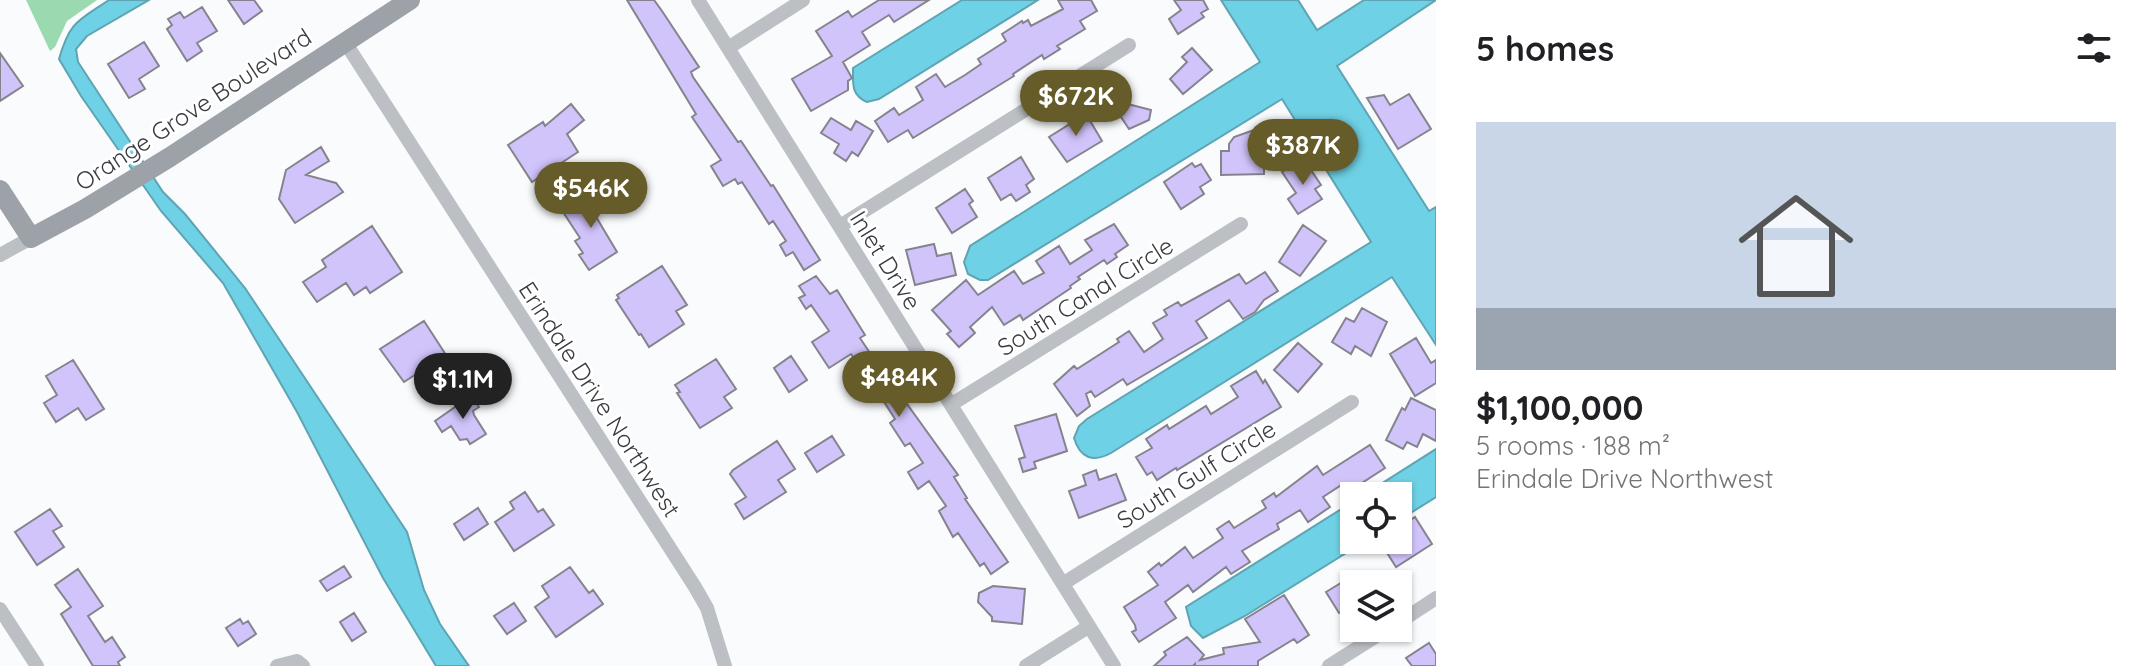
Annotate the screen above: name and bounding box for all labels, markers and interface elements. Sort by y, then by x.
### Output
street label: Orange Grove Boulevard [69,21,317,197]
icon: filters [2072,26,2116,70]
text: 5 homes [1476,27,1614,70]
pin: $672K [1020,70,1132,138]
text: $672K [1038,79,1114,112]
pin: $387K [1247,119,1359,187]
text: $387K [1265,128,1341,161]
pin: $546K [535,162,647,230]
text: $546K [552,171,630,204]
icon: home [1724,174,1868,318]
street label: Inlet Drive [844,205,928,315]
street label: South Canal Circle [992,230,1178,362]
street label: Erindale Drive Northwest [513,276,687,522]
pin: $484K [843,351,955,419]
pin: $1.1M [407,353,519,421]
text: $484K [860,360,938,393]
text: $1.1M [432,362,494,395]
text: $1,100,000 [1476,386,1643,429]
street label: South Gulf Circle [1111,413,1281,535]
text: 5 rooms · 188 m² [1476,429,1670,462]
text: Erindale Drive Northwest [1476,462,1774,495]
map controls [1340,482,1412,642]
button: locate [1340,482,1412,554]
button: layers [1340,570,1412,642]

